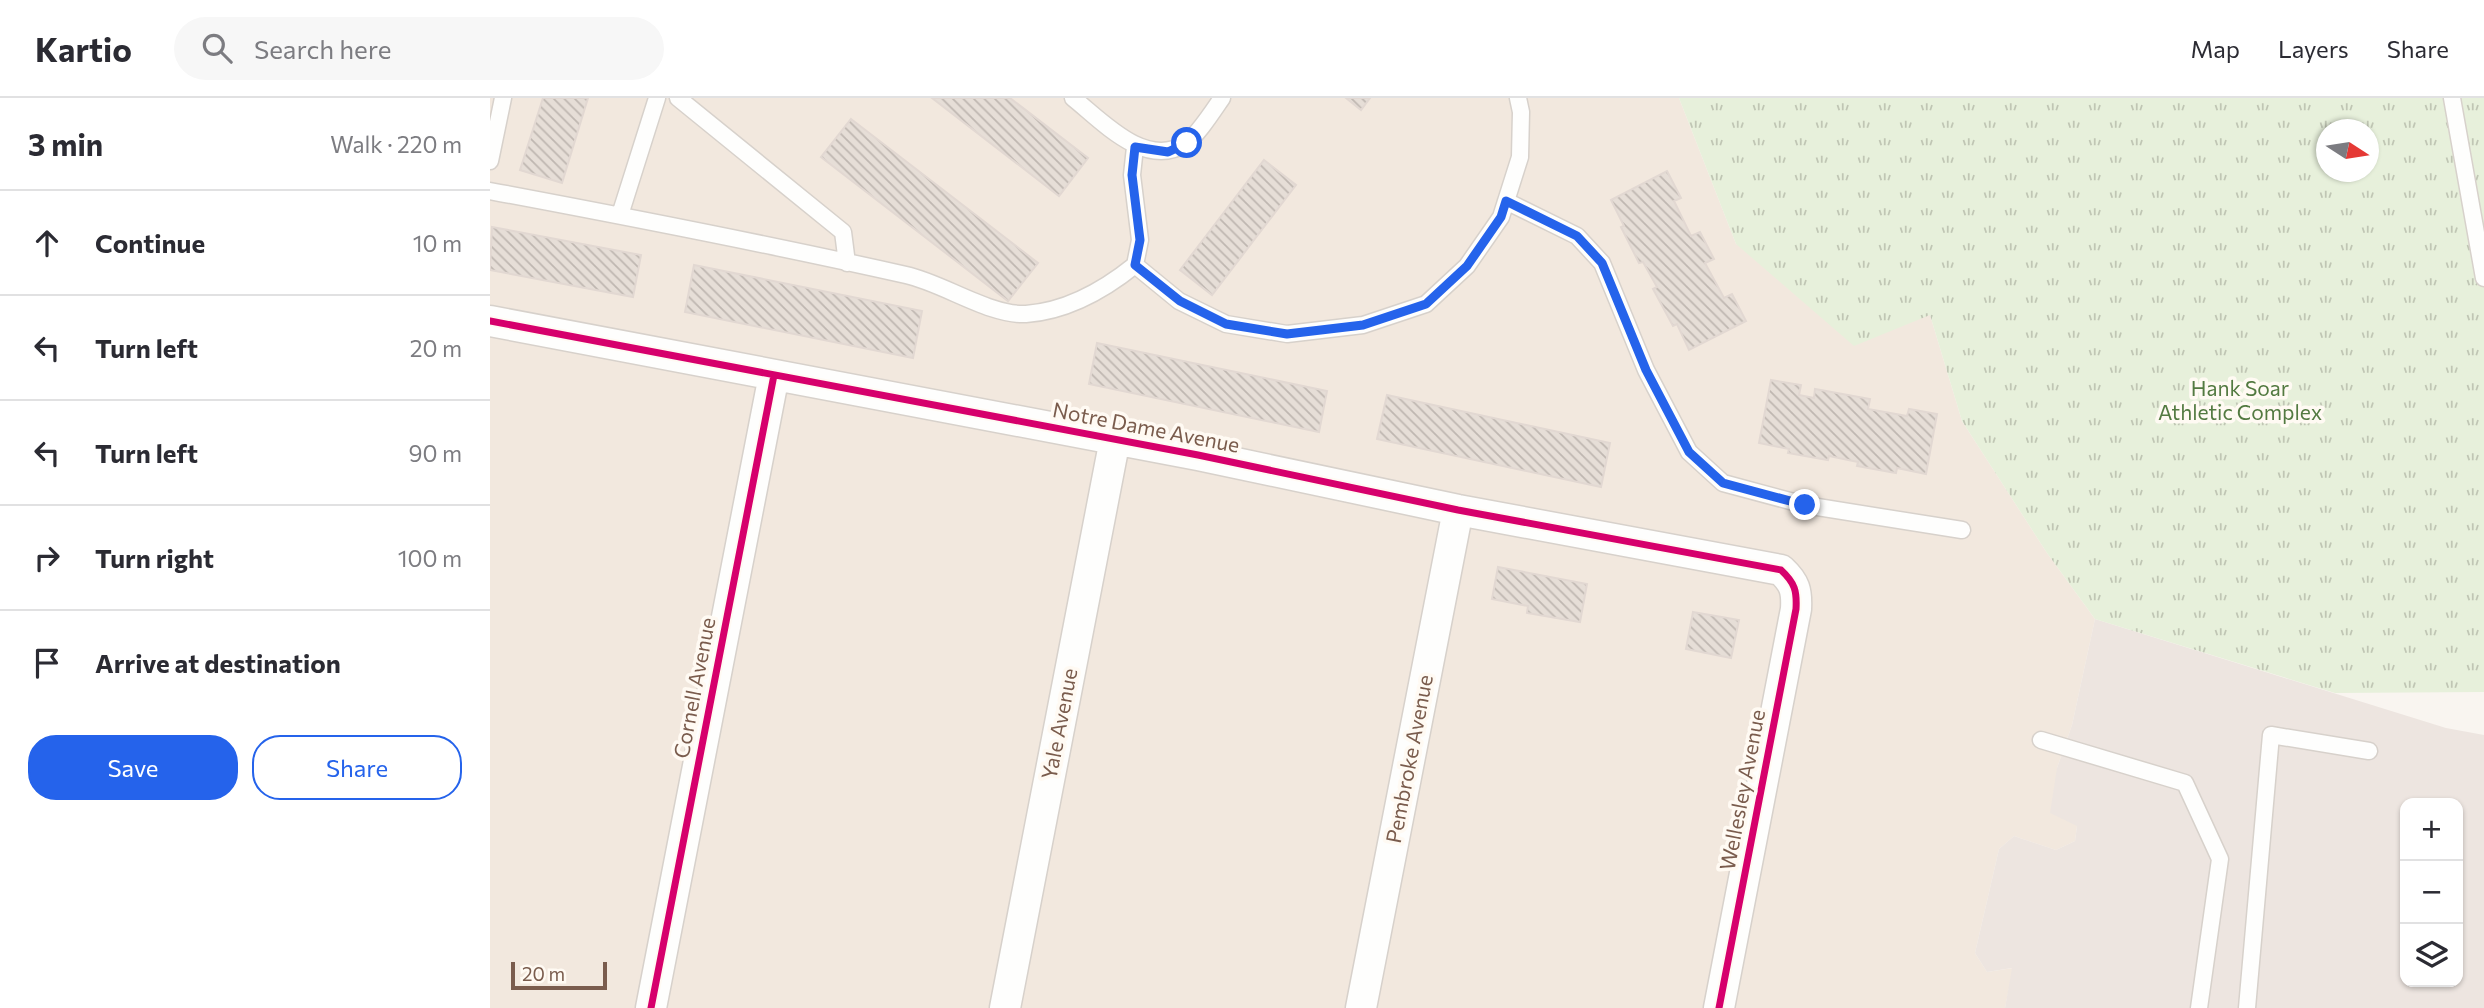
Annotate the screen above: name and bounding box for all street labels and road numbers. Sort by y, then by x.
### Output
street label: Notre Dame Avenue [1051,396,1242,457]
street label: Cornell Avenue [668,615,719,760]
street label: Yale Avenue [1035,666,1082,782]
street label: Pembroke Avenue [1380,672,1437,845]
street label: Wellesley Avenue [1714,707,1769,872]

